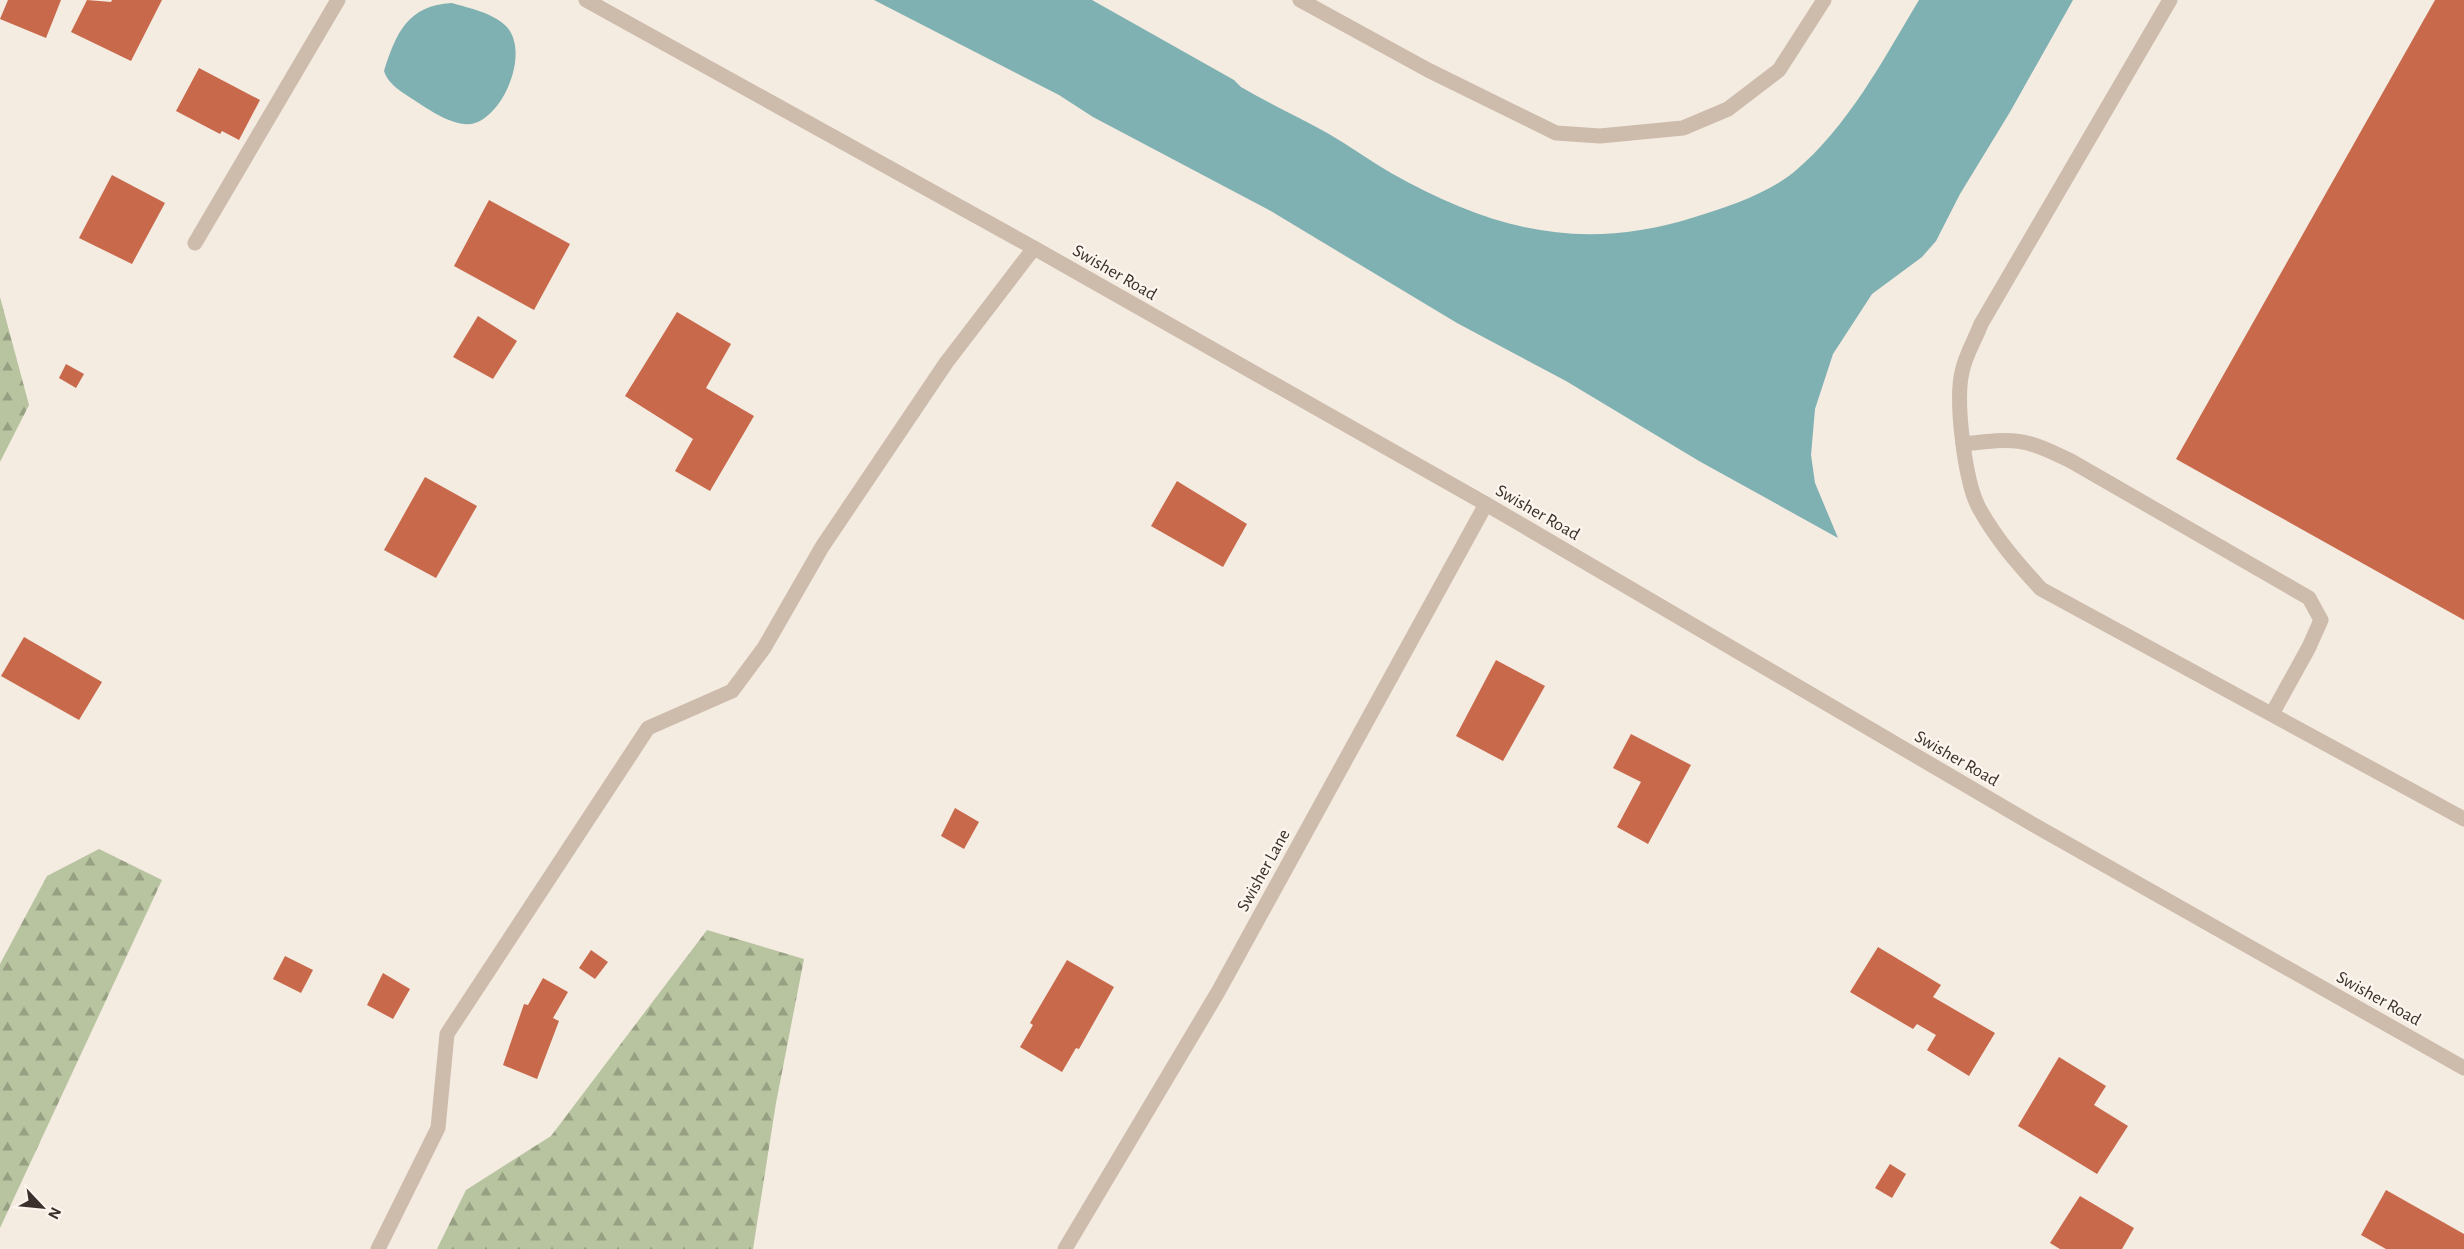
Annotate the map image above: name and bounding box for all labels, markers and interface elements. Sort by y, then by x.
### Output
street label: Swisher Road [1069,242,1160,304]
street label: Swisher Road [1492,482,1583,544]
street label: Swisher Road [1911,728,2002,790]
street label: Swisher Lane [1234,826,1294,915]
street label: Swisher Road [2333,968,2424,1029]
north arrow [12,1177,72,1237]
text: N [45,1205,64,1222]

